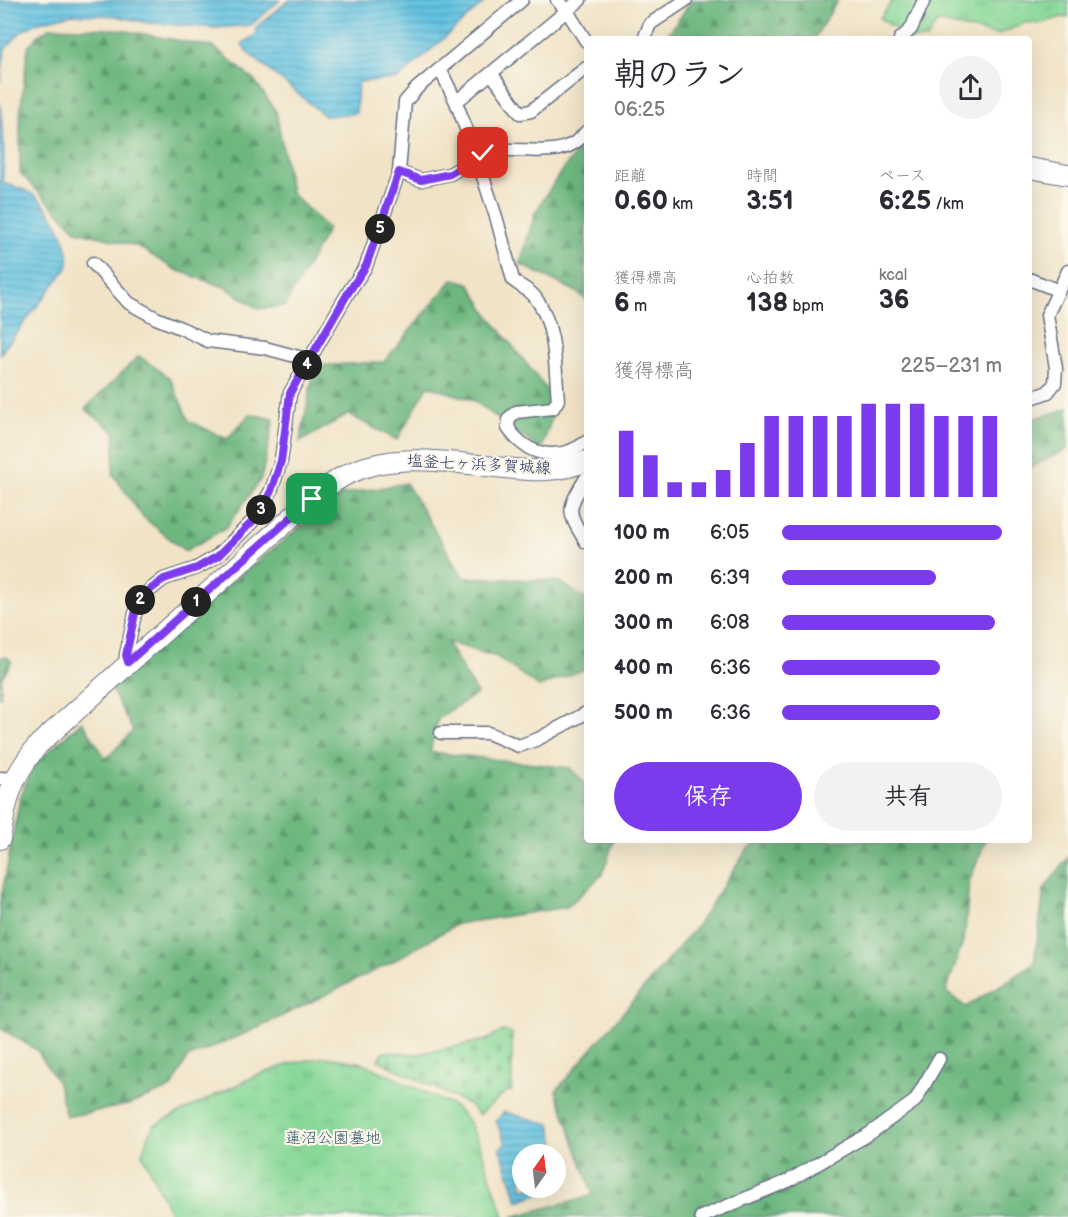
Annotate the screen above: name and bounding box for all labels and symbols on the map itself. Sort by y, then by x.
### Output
pin [457,127,508,178]
pin: 5 [365,214,395,244]
pin: 4 [292,350,322,380]
street label: 塩釜七ヶ浜多賀城線 [407,452,551,478]
pin [286,473,337,524]
pin: 3 [246,495,276,525]
pin: 2 [125,585,155,615]
pin: 1 [181,587,211,617]
park label: 蓮沼公園墓地 [285,1129,381,1148]
north arrow [512,1144,566,1198]

